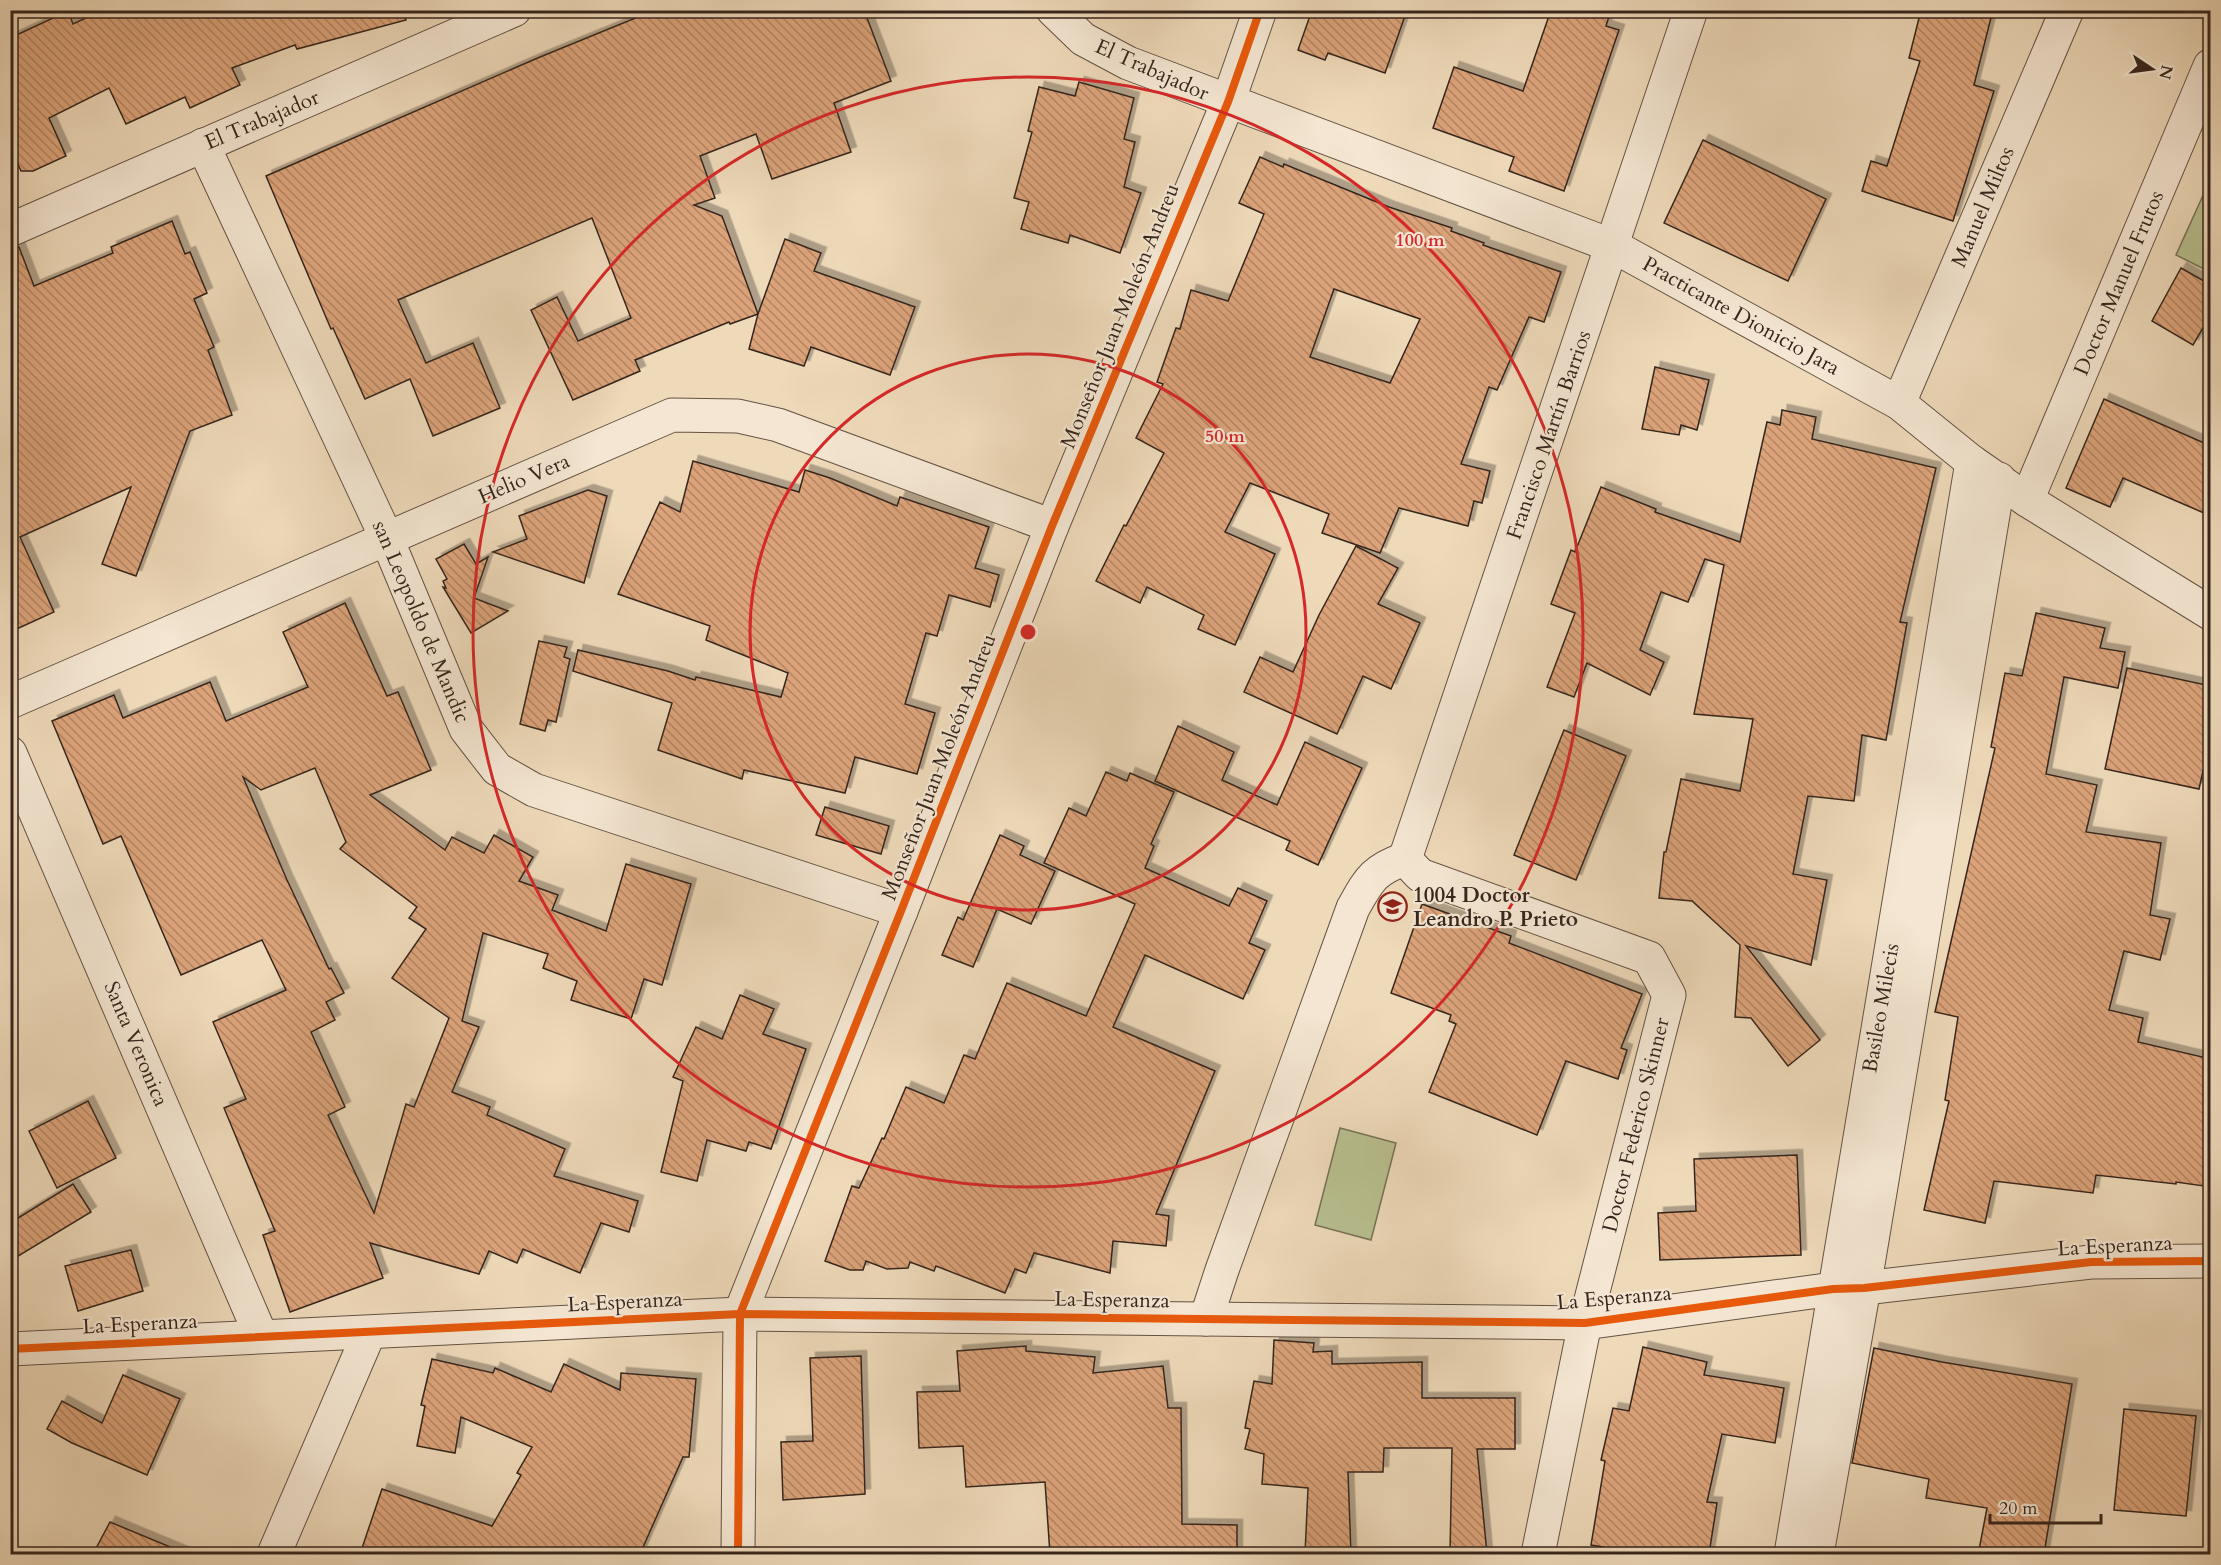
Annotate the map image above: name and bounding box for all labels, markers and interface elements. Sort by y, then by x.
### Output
street label: El Trabajador [1091,32,1214,108]
north arrow [2122,39,2182,99]
text: N [2153,63,2178,81]
street label: El Trabajador [200,83,324,157]
street label: Manuel Miltos [1944,142,2022,272]
street label: Monseñor Juan Moleón Andreu [1054,179,1186,453]
street label: Doctor Manuel Frutos [2067,186,2171,380]
text: 100 m [1395,228,1445,253]
street label: Practicante Dionicio Jara [1637,250,1845,382]
street label: Francisco Martín Barrios [1500,327,1598,543]
text: 50 m [1205,424,1245,449]
street label: Helio Vera [474,447,574,511]
street label: san Leopoldo de Mandic [365,516,477,728]
centre of rings [1018,622,1038,642]
street label: Monseñor Juan Moleón Andreu [875,630,1003,904]
place label: 1004 Doctor Leandro P. Prieto [1413,881,1578,934]
school or university icon: 1004 Doctor Leandro P. Prieto [1376,891,1408,923]
street label: Basileo Milecis [1855,941,1907,1075]
street label: Santa Veronica [97,977,175,1111]
street label: Doctor Federico Skinner [1595,1014,1677,1235]
street label: La Esperanza [2057,1229,2173,1263]
street label: La Esperanza [1555,1279,1673,1317]
street label: La Esperanza [1054,1284,1170,1316]
street label: La Esperanza [567,1285,683,1319]
street label: La Esperanza [82,1307,198,1341]
scale bar [1990,1487,2101,1525]
text: 20 m [1999,1496,2038,1521]

